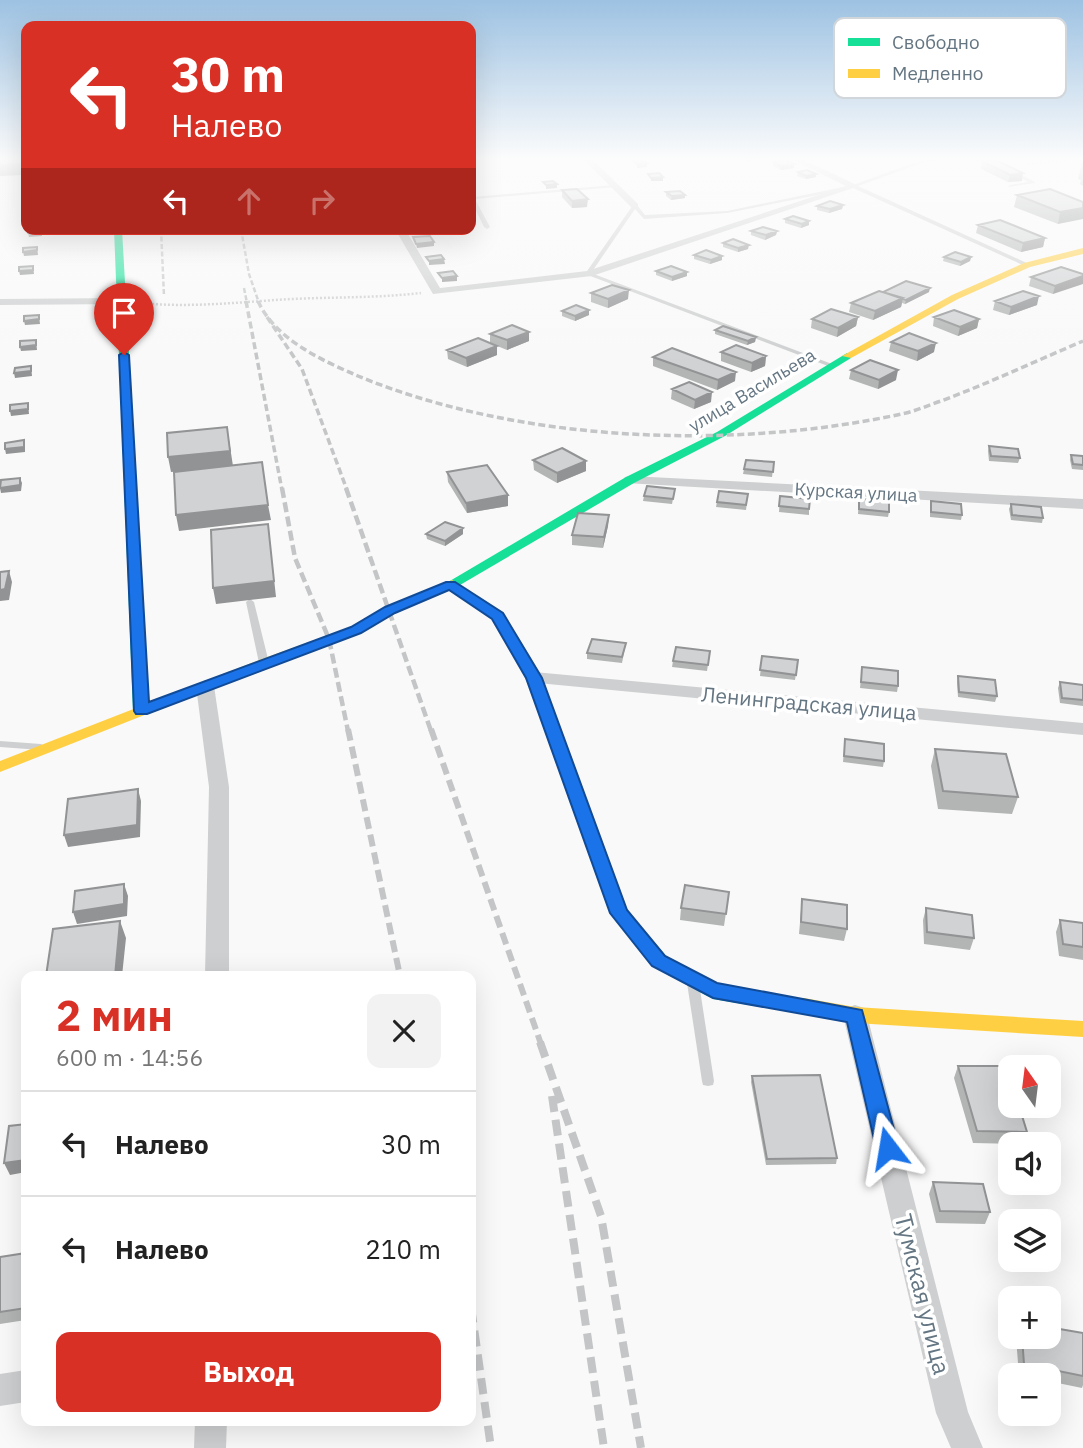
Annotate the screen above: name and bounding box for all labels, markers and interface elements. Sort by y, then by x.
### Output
legend [834,18,1066,98]
text: Свободно [892,30,980,54]
text: 30 m [171,42,285,105]
icon: left [56,49,147,140]
text: Медленно [892,61,983,85]
text: Налево [171,104,282,146]
icon: left [157,182,195,220]
icon: ahead [230,182,268,220]
icon: right [303,182,341,220]
pin [94,283,154,355]
icon: arrive [105,294,143,332]
street label: улица Васильева [684,343,820,437]
street label: Курская улица [794,477,918,507]
street label: Ленинградская улица [700,680,918,726]
text: 2 мин [56,988,173,1043]
button: close [367,994,441,1068]
text: 600 m · 14:56 [56,1042,203,1072]
north arrow [998,1055,1060,1118]
map controls [998,1055,1061,1426]
position arrow [851,1111,925,1185]
icon: left [56,1125,94,1163]
text: Налево [115,1127,209,1161]
text: 30 m [381,1127,441,1161]
button: sound [998,1132,1061,1195]
button: layers [998,1209,1061,1272]
street label: Тумская улица [888,1210,958,1378]
icon: left [56,1230,94,1268]
text: Налево [115,1232,209,1266]
text: 210 m [365,1232,441,1266]
button: + [998,1286,1061,1349]
button: Выход [56,1332,441,1412]
button: − [998,1363,1061,1426]

